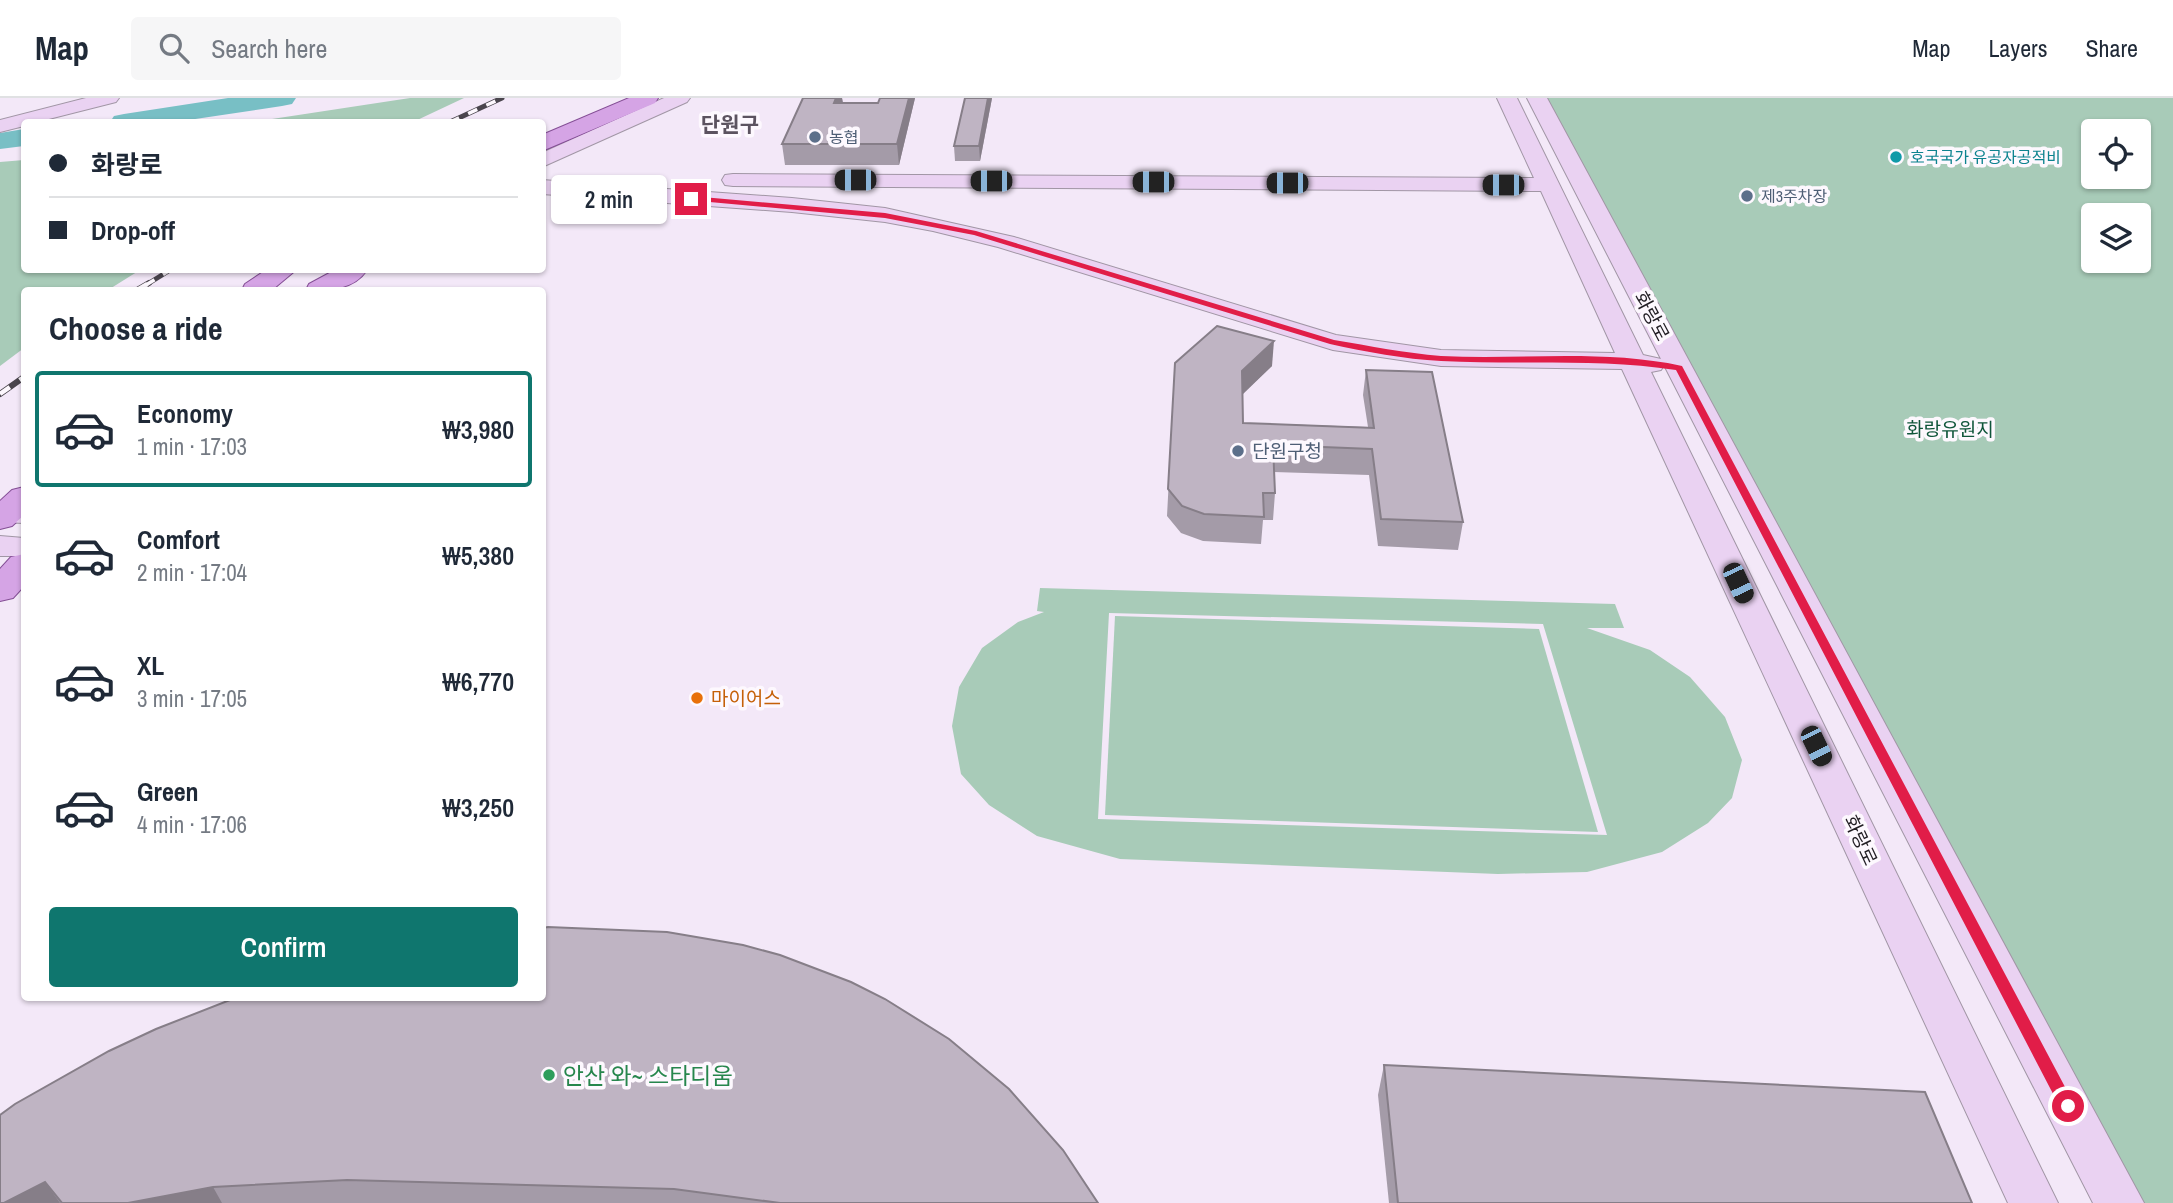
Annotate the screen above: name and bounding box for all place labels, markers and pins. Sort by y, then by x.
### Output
place label: 농협 [829,126,858,148]
marker: 농협 [807,129,823,145]
place label: 호국국가 유공자공적비 [1910,146,2061,168]
marker: 호국국가 유공자공적비 [1888,149,1904,165]
place label: 제3주차장 [1761,185,1827,207]
marker: 제3주차장 [1739,188,1755,204]
place label: 단원구청 [1252,438,1322,464]
marker: 단원구청 [1230,443,1246,459]
place label: 마이어스 [711,685,781,711]
marker: 마이어스 [689,690,705,706]
place label: 안산 와~ 스타디움 [563,1060,733,1091]
marker: 안산 와~ 스타디움 [541,1067,557,1083]

